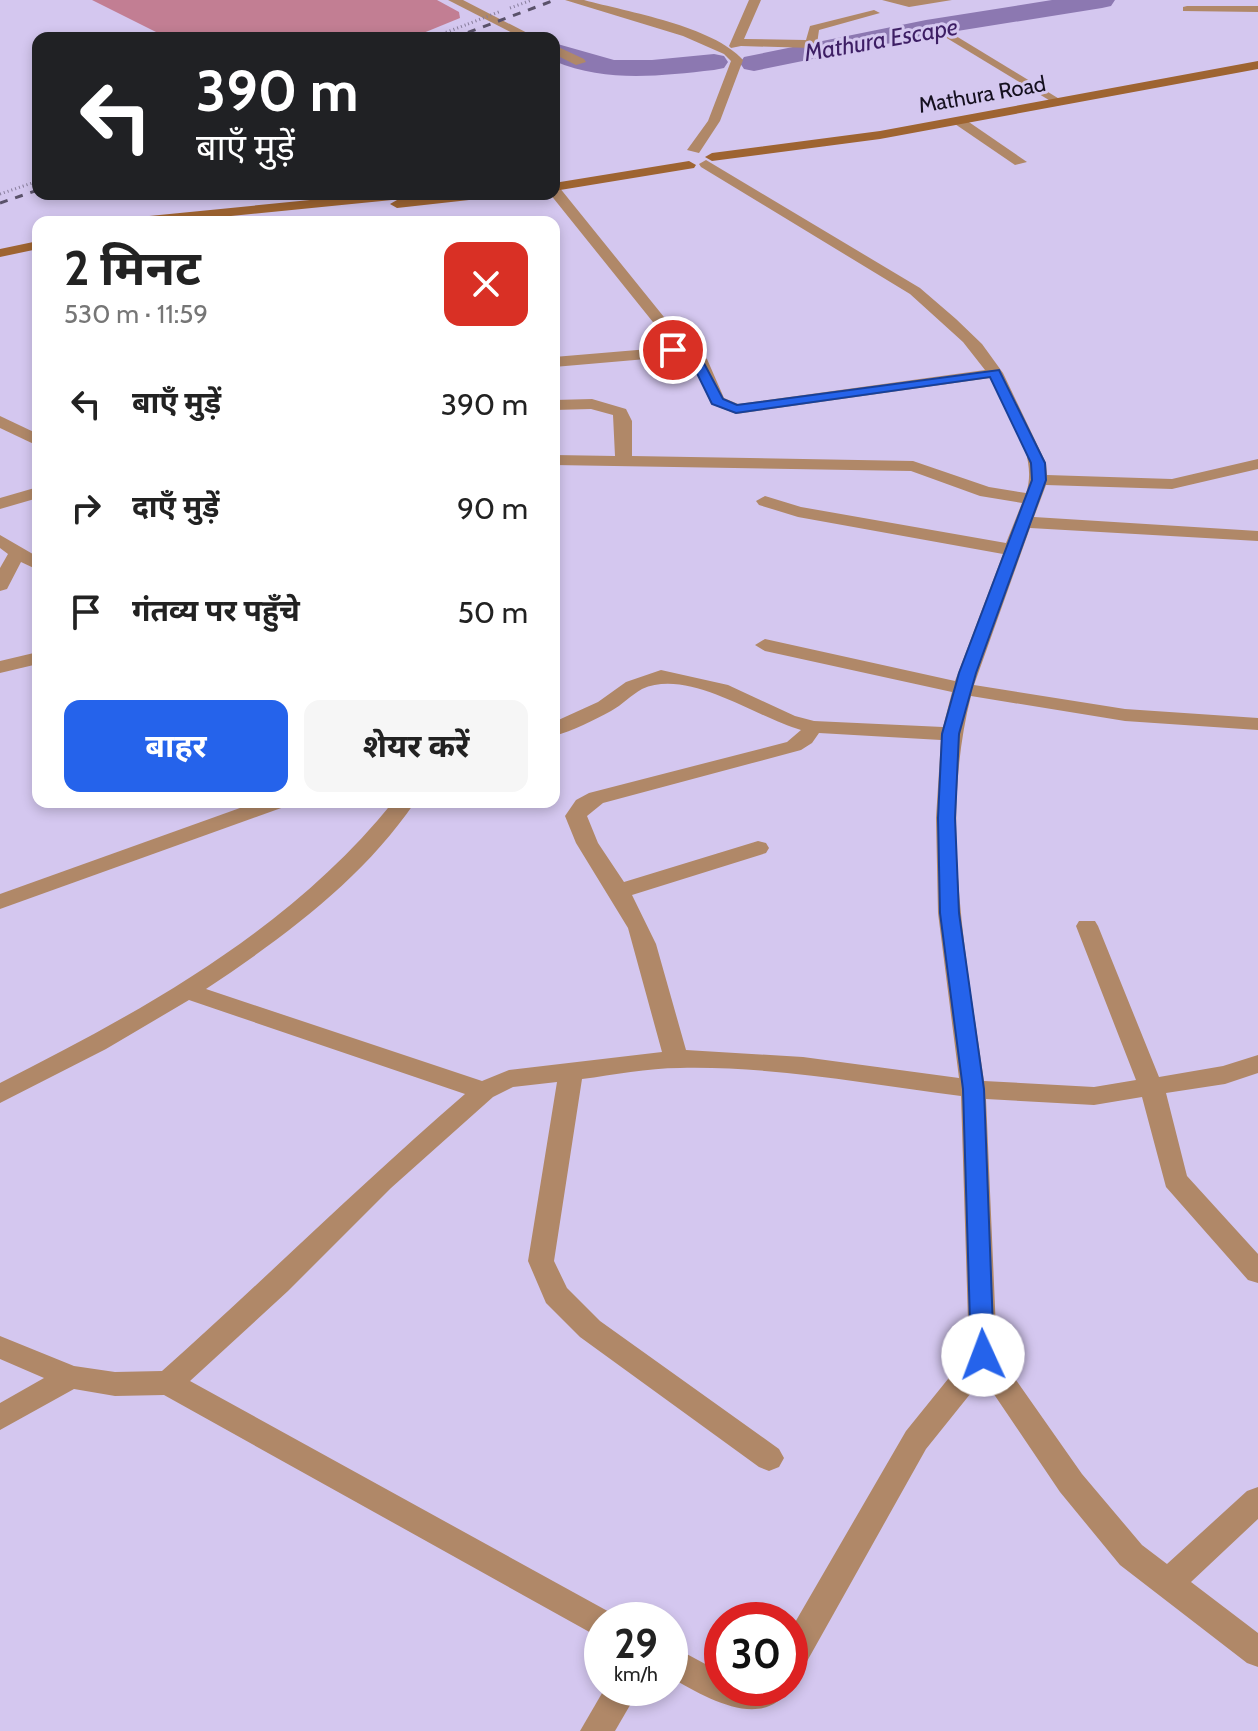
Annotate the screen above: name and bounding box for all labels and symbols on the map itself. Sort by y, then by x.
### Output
water label: Mathura Escape [801,12,960,67]
street label: Mathura Road [916,70,1048,119]
pin [639,316,707,384]
position arrow [941,1313,1025,1397]
speed limit sign: 30 [704,1602,808,1706]

